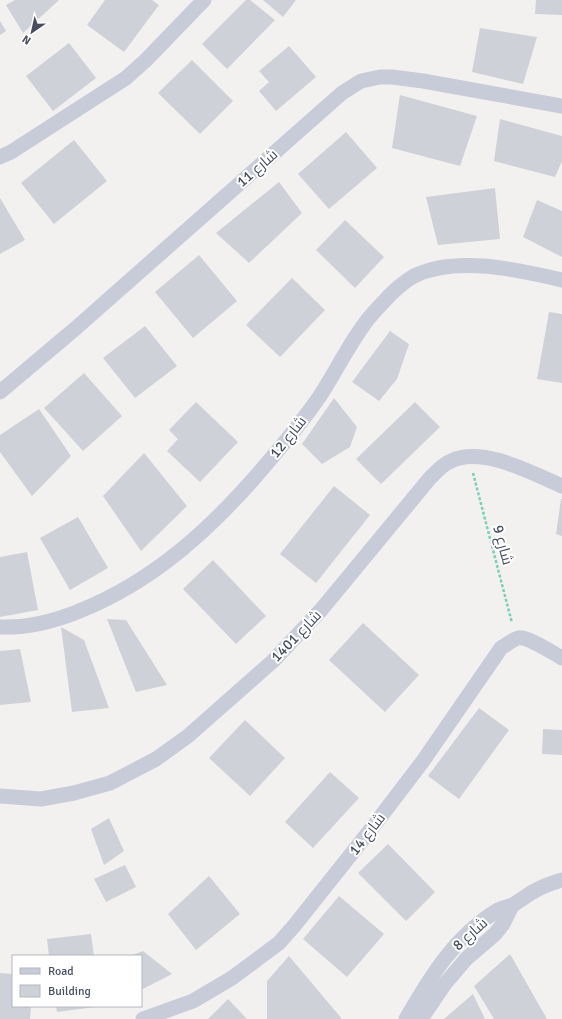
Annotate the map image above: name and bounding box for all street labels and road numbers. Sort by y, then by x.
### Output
street label: شارع 11 [233,145,283,192]
street label: شارع 12 [266,412,312,463]
street label: شارع 9 [487,523,517,567]
street label: شارع 1401 [267,606,326,667]
street label: شارع 14 [345,809,391,860]
street label: شارع 8 [449,914,492,956]

